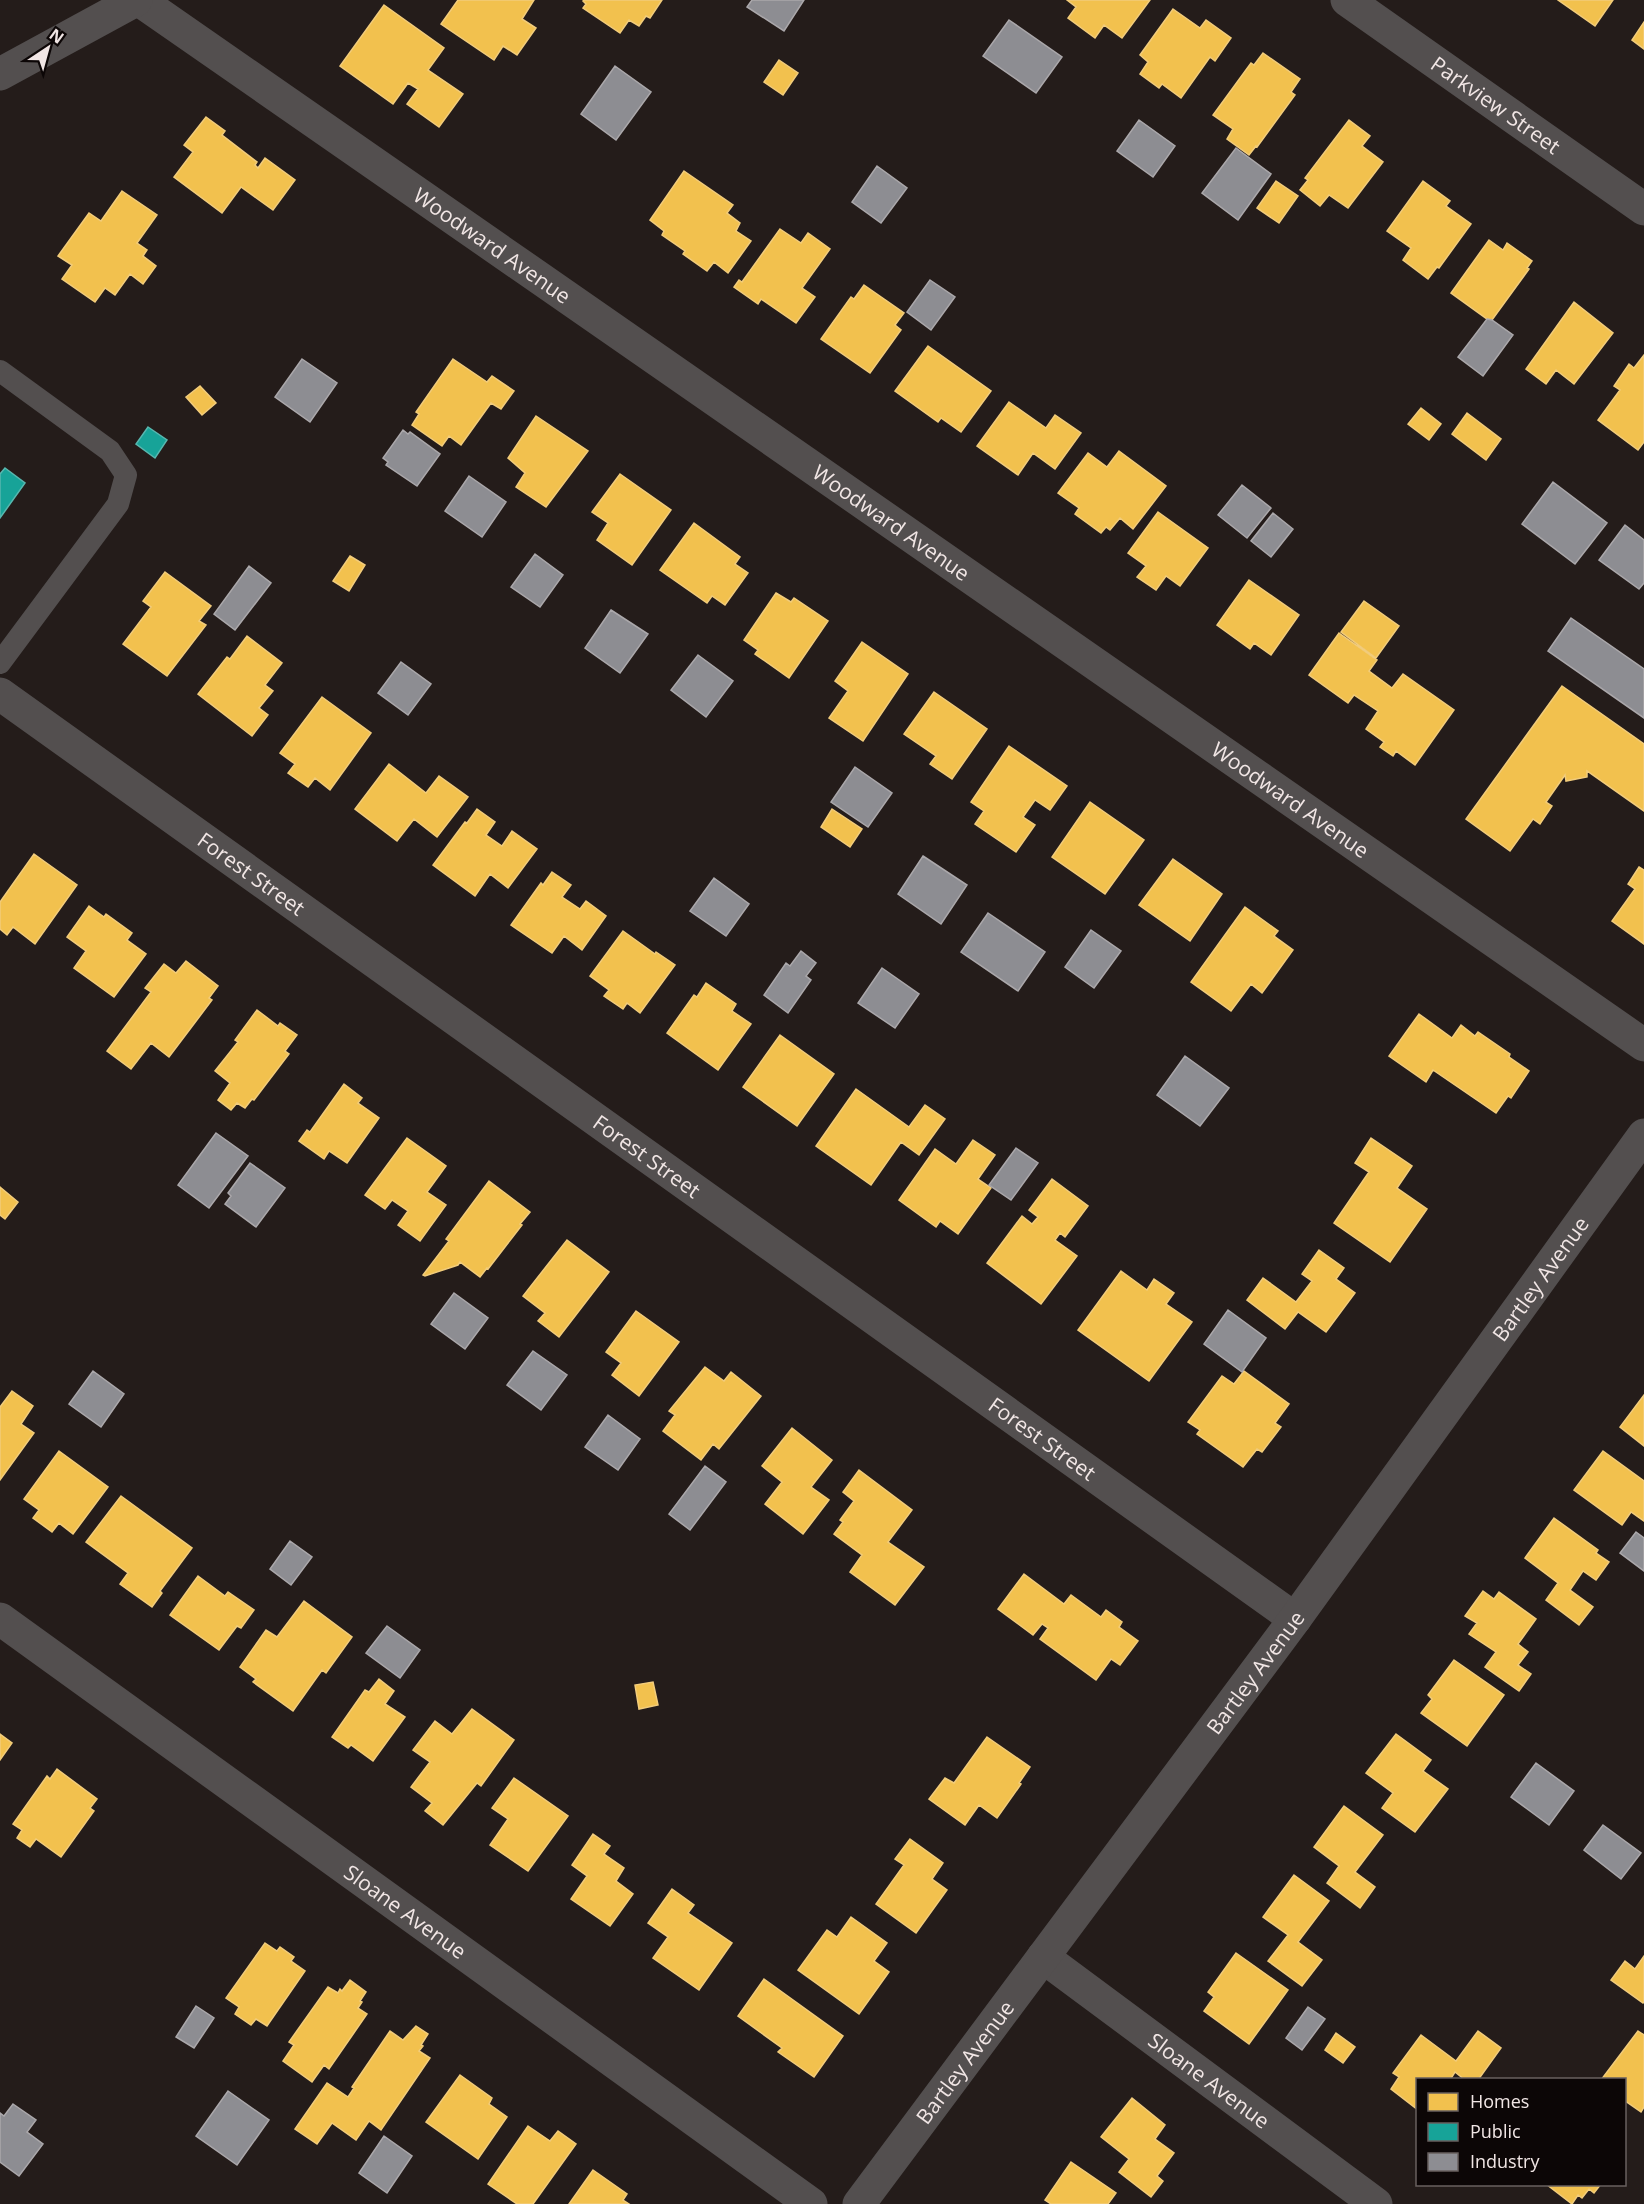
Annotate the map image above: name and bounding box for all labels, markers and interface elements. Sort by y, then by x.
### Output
north arrow [18,18,78,78]
text: N [45,23,69,49]
street label: Parkview Street [1426,50,1566,160]
street label: Woodward Avenue [408,181,576,310]
street label: Woodward Avenue [807,458,976,587]
street label: Woodward Avenue [1206,735,1375,864]
street label: Forest Street [192,826,311,921]
street label: Forest Street [588,1108,706,1204]
street label: Bartley Avenue [1486,1211,1595,1347]
street label: Forest Street [983,1391,1102,1486]
street label: Bartley Avenue [1200,1605,1311,1740]
street label: Sloane Avenue [339,1858,472,1965]
street label: Bartley Avenue [909,1995,1020,2130]
street label: Sloane Avenue [1143,2026,1276,2135]
legend [1416,2078,1626,2186]
text: Homes [1470,2089,1529,2113]
text: Public [1470,2119,1521,2143]
text: Industry [1470,2149,1540,2173]

